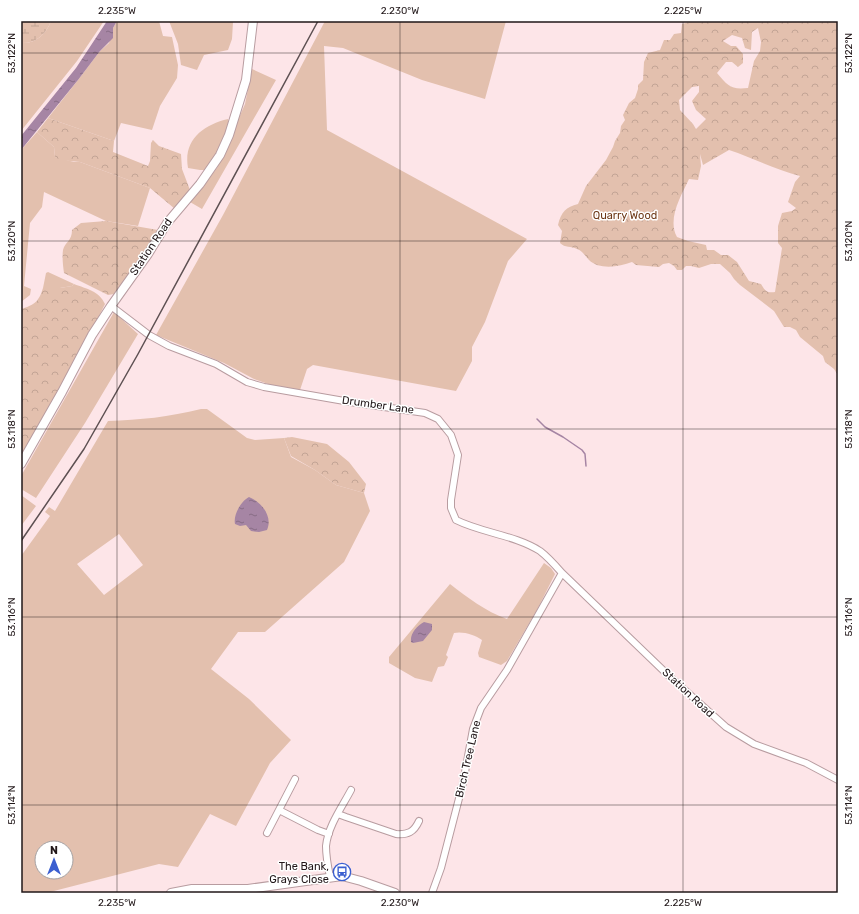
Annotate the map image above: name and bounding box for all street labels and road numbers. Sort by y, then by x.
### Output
street label: Station Road [127,216,175,278]
street label: Drumber Lane [341,394,415,416]
street label: Station Road [659,666,717,720]
street label: Birch Tree Lane [453,719,483,799]

